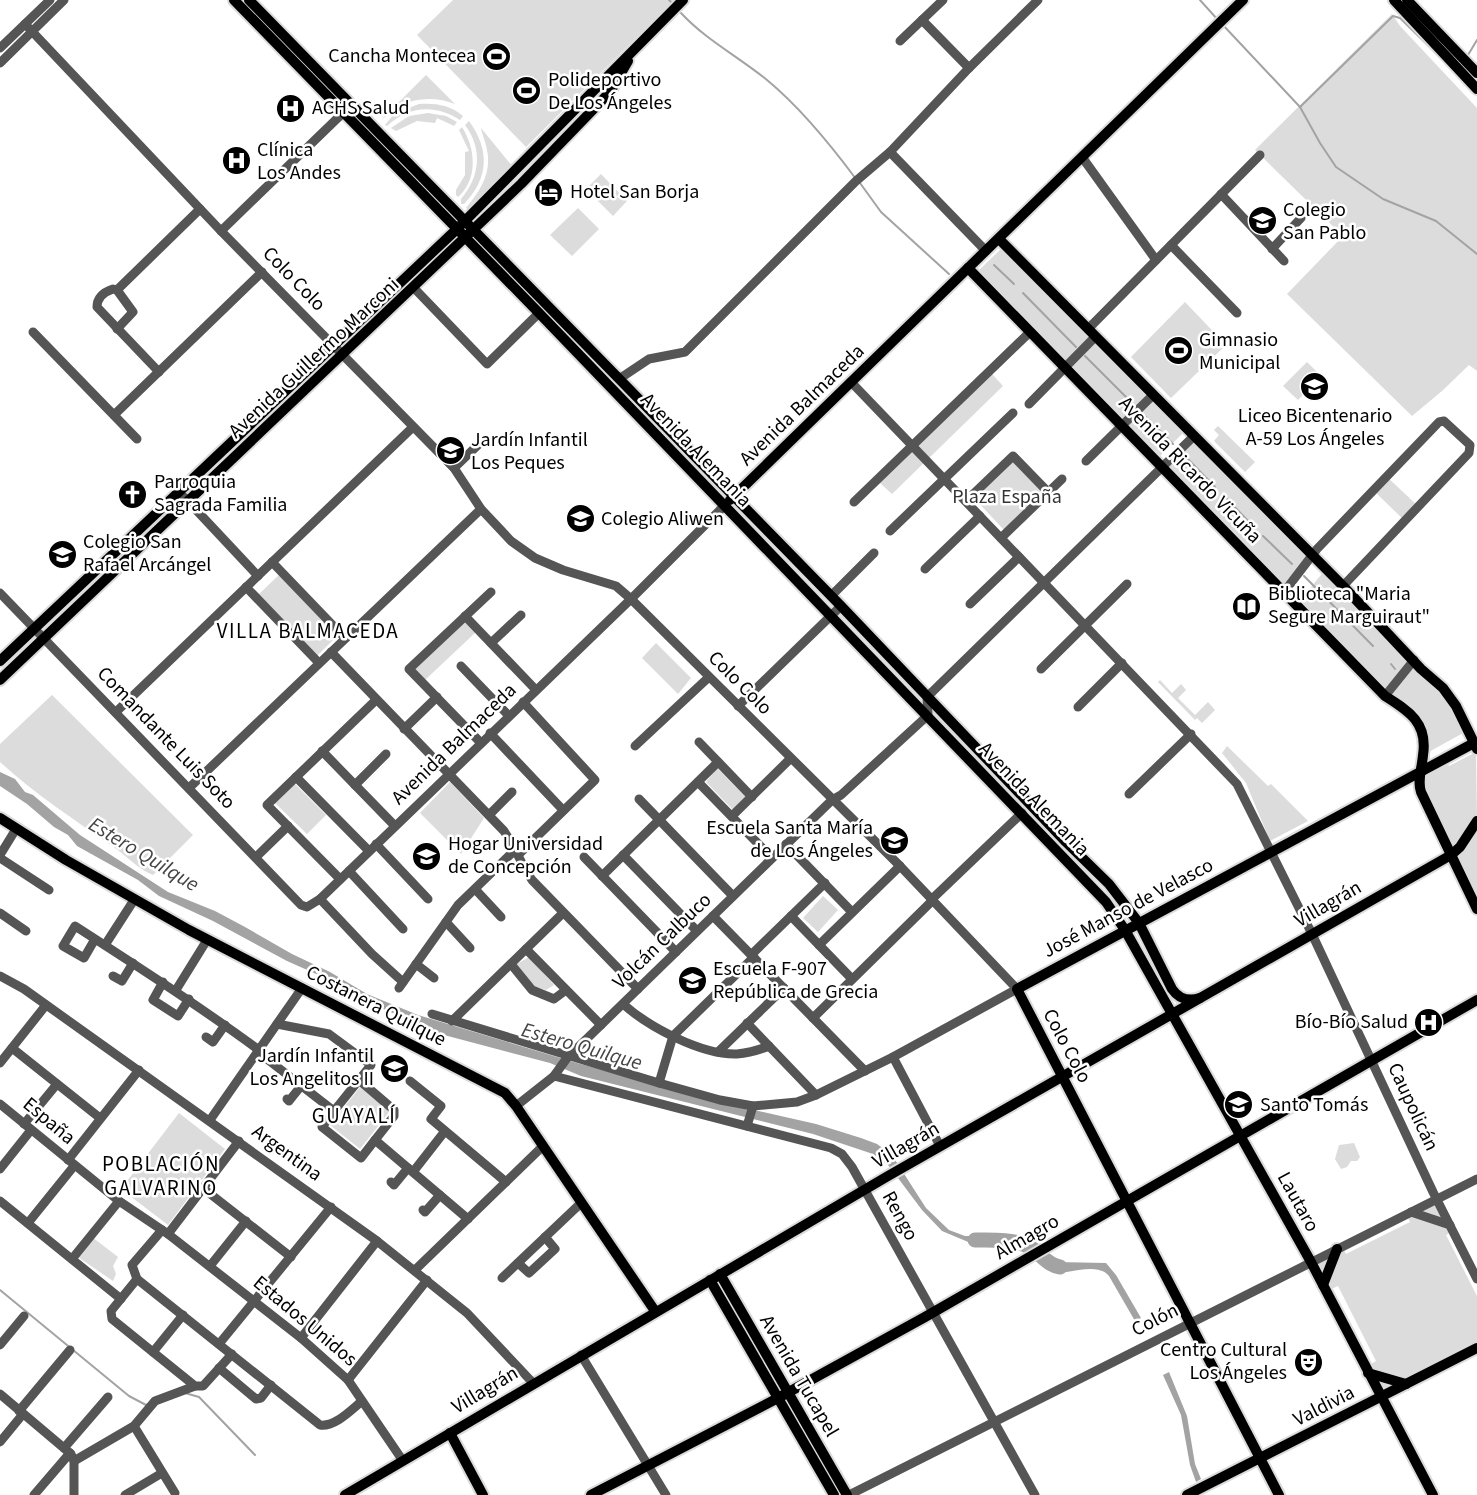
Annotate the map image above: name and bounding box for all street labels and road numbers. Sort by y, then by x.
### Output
street label: Colo Colo [256,240,332,318]
street label: Avenida Guillermo Marconi [222,271,406,445]
street label: Avenida Balmaceda [733,338,871,472]
street label: Avenida Alemania [634,387,758,513]
street label: Avenida Ricardo Vicuña [1112,390,1268,550]
street label: Colo Colo [702,645,778,721]
street label: Comandante Luis Soto [90,660,242,816]
street label: Avenida Balmaceda [385,677,523,811]
street label: Avenida Alemania [972,736,1096,862]
street label: José Manso de Velasco [1038,851,1218,965]
street label: Villagrán [1289,874,1367,934]
street label: Volcán Calbuco [606,886,718,996]
street label: Costanera Quilque [301,959,451,1053]
street label: Colo Colo [1036,1004,1098,1088]
street label: Caupolicán [1380,1058,1446,1156]
street label: España [17,1091,81,1151]
street label: Villagrán [867,1115,945,1175]
street label: Argentina [246,1118,328,1188]
street label: Lautaro [1270,1167,1326,1237]
street label: Rengo [875,1186,925,1246]
street label: Almagro [990,1207,1064,1267]
street label: Estados Unidos [247,1269,363,1373]
street label: Colón [1127,1296,1183,1344]
street label: Avenida Tucapel [753,1310,845,1442]
street label: Villagrán [446,1359,524,1421]
street label: Valdivia [1289,1379,1359,1433]

